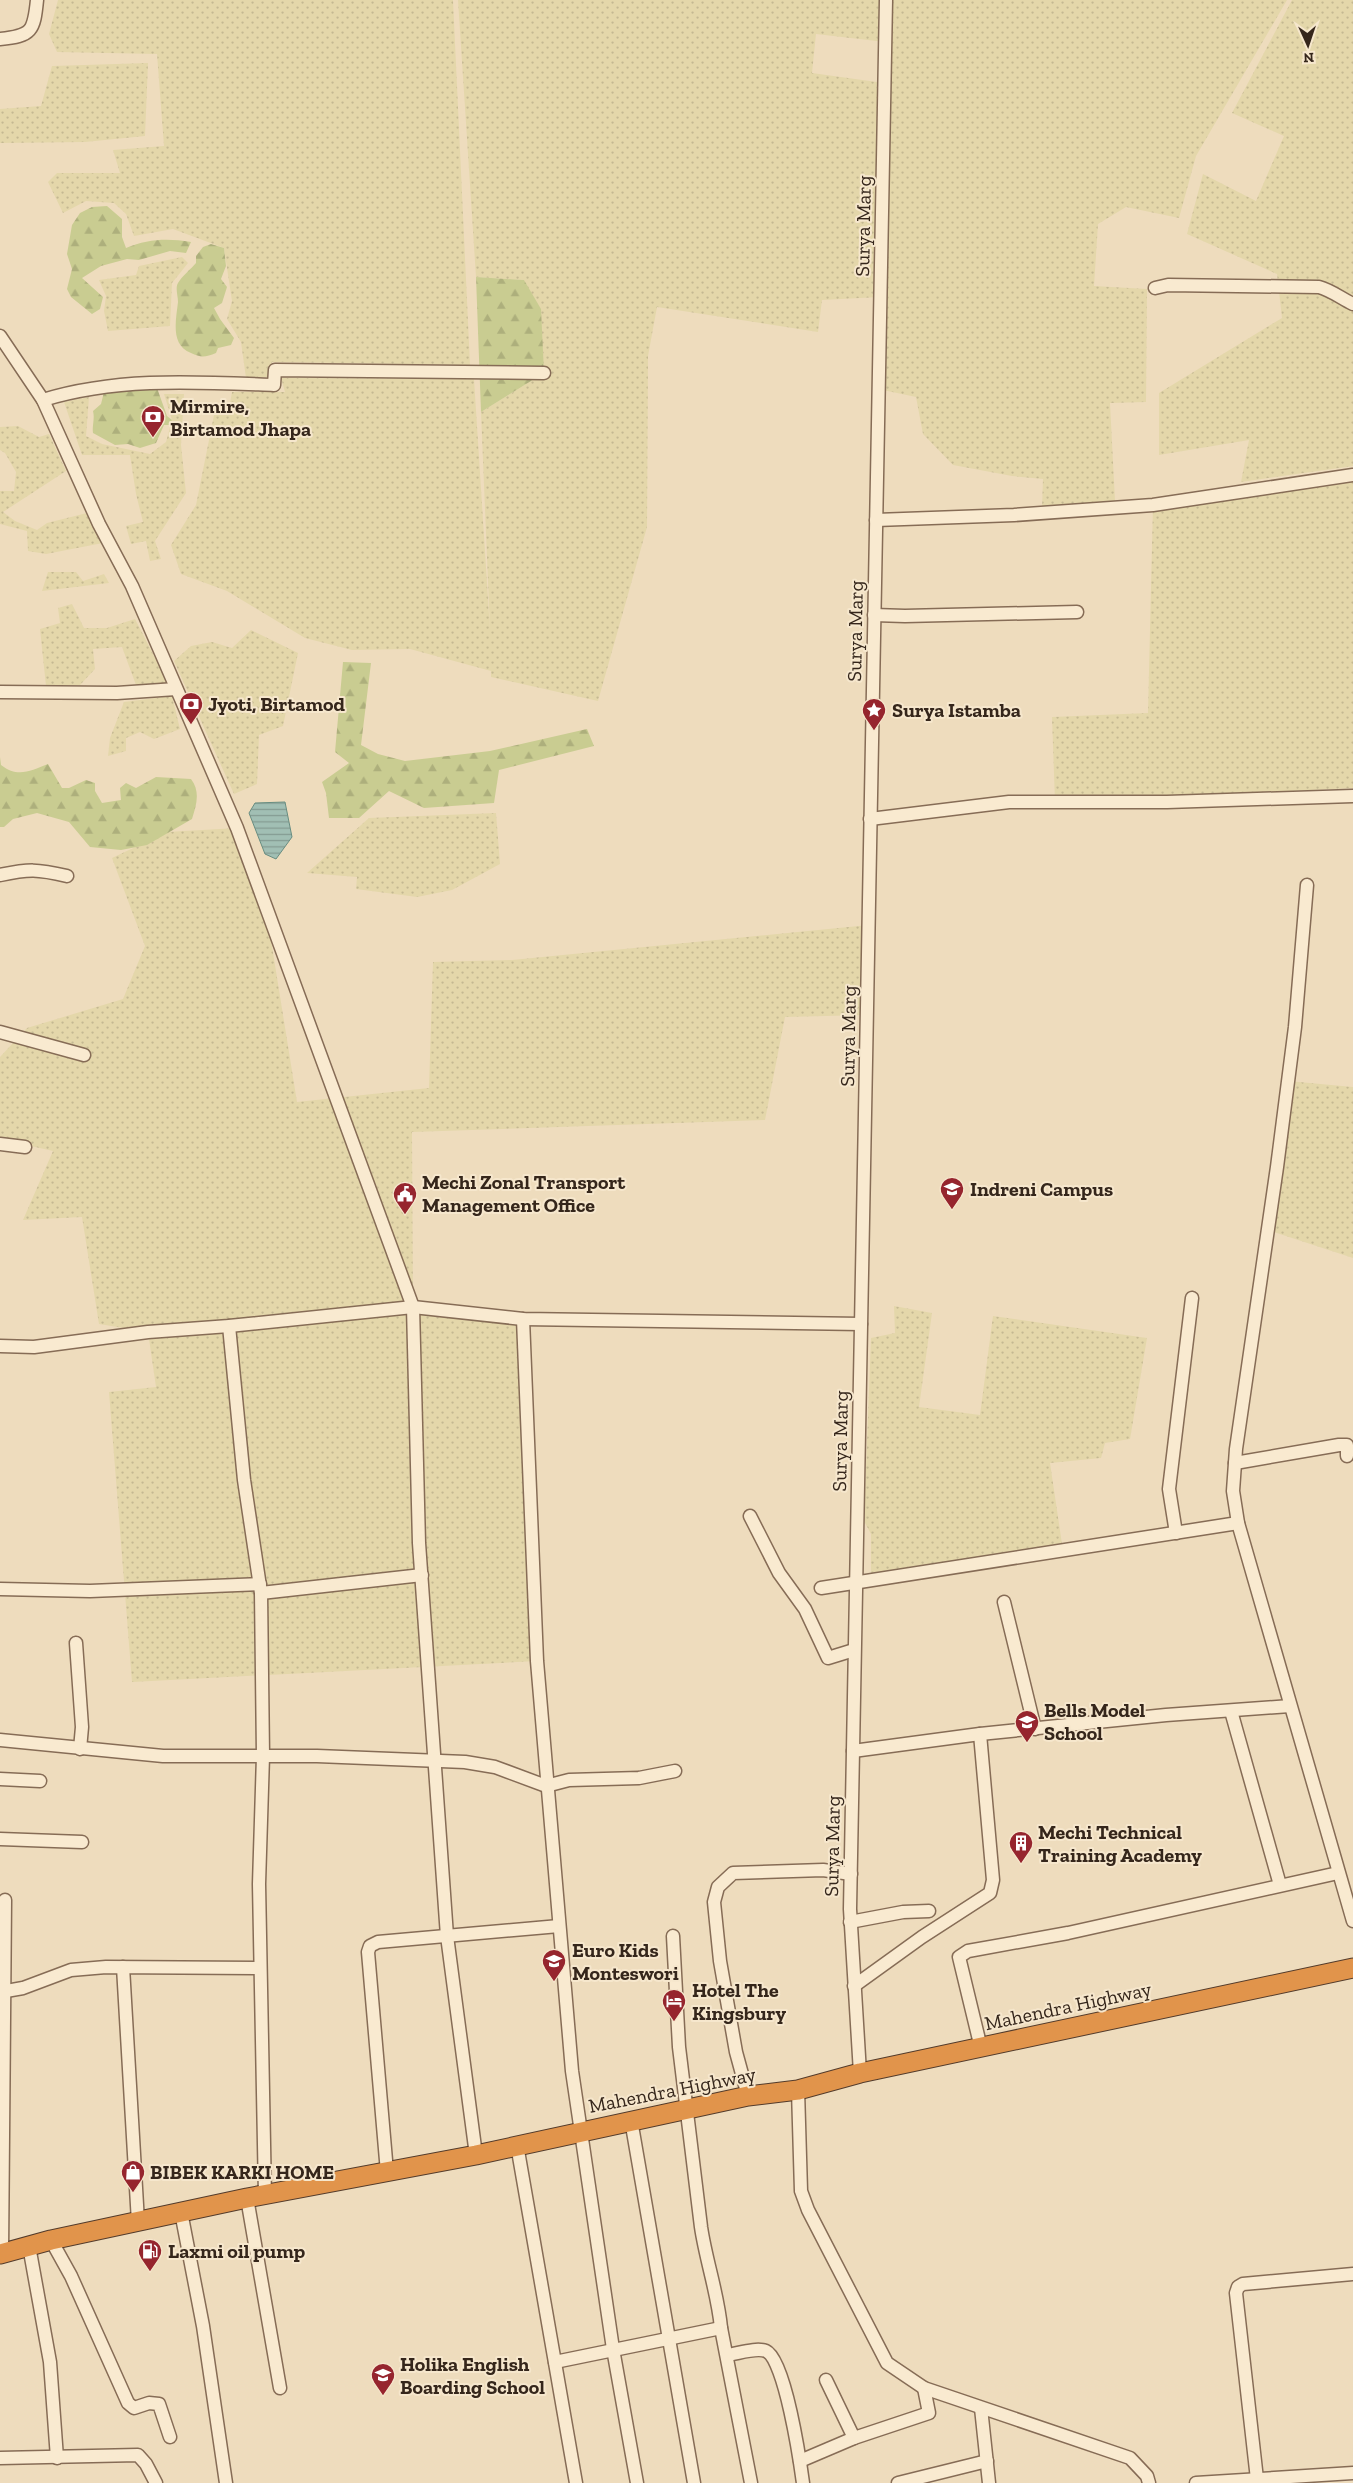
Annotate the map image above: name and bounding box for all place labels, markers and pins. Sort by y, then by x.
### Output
place label: Mirmire, Birtamod Jhapa [170,394,311,441]
bank icon: Mirmire, Birtamod Jhapa [140,404,166,438]
bank icon: Jyoti, Birtamod [178,691,204,725]
place label: Jyoti, Birtamod [208,692,345,716]
place icon: Surya Istamba [861,697,887,731]
place label: Surya Istamba [892,698,1021,722]
place label: Mechi Zonal Transport Management Office [422,1170,626,1217]
school or university icon: Indreni Campus [939,1176,965,1210]
place label: Indreni Campus [970,1177,1113,1201]
public building icon: Mechi Zonal Transport Management Office [392,1181,418,1215]
place label: Bells Model School [1044,1698,1146,1745]
school or university icon: Bells Model School [1014,1709,1040,1743]
place label: Mechi Technical Training Academy [1038,1820,1202,1867]
building icon: Mechi Technical Training Academy [1008,1830,1034,1864]
place label: Euro Kids Monteswori [572,1938,679,1985]
school or university icon: Euro Kids Monteswori [541,1948,567,1982]
place label: Hotel The Kingsbury [692,1978,786,2025]
hotel icon: Hotel The Kingsbury [661,1988,687,2022]
shop icon: BIBEK KARKI HOME [120,2159,146,2193]
place label: BIBEK KARKI HOME [150,2160,334,2184]
fuel station icon: Laxmi oil pump [137,2238,163,2272]
place label: Laxmi oil pump [168,2239,305,2263]
place label: Holika English Boarding School [400,2352,545,2399]
school or university icon: Holika English Boarding School [370,2362,396,2396]

